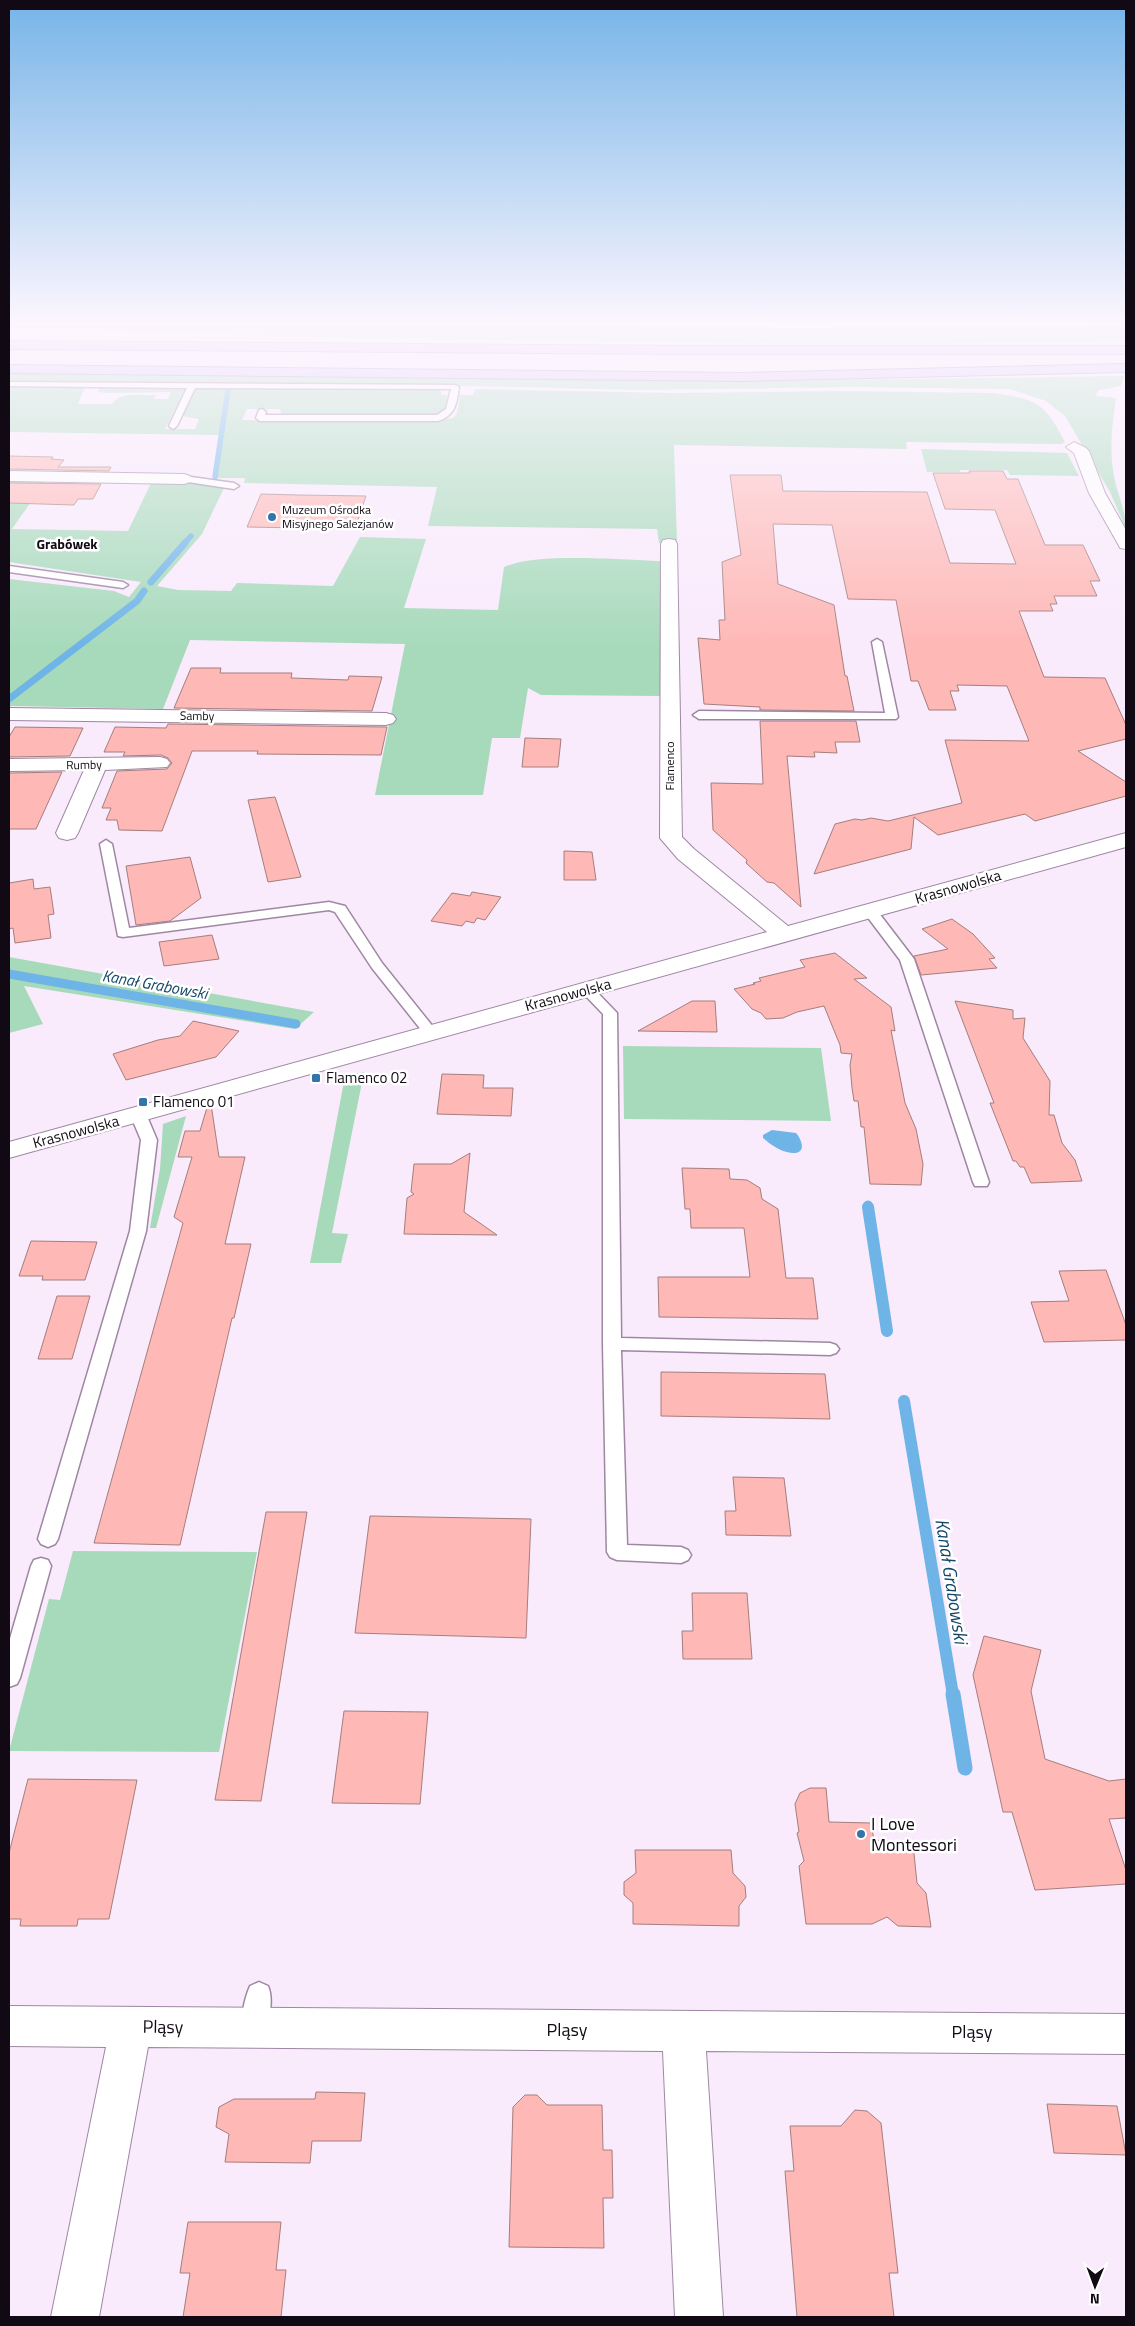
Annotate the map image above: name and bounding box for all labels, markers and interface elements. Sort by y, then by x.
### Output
place label: Muzeum Ośrodka Misyjnego Salezjanów [282,500,394,533]
marker: Muzeum Ośrodka Misyjnego Salezjanów [266,511,278,523]
district label: Grabówek [36,533,98,554]
street label: Samby [180,706,215,725]
street label: Flamenco [660,741,679,791]
street label: Rumby [66,755,102,774]
street label: Krasnowolska [912,863,1004,910]
water label: Kanał Grabowski [100,963,211,1005]
street label: Krasnowolska [522,972,614,1017]
place label: Flamenco 02 [326,1066,408,1089]
marker: Flamenco 02 [310,1072,322,1084]
place label: Flamenco 01 [153,1090,235,1113]
marker: Flamenco 01 [137,1096,149,1108]
street label: Krasnowolska [30,1109,122,1154]
water label: Kanał Grabowski [928,1516,977,1648]
place label: I Love Montessori [871,1810,957,1858]
marker: I Love Montessori [855,1828,867,1840]
street label: Pląsy [142,2013,184,2040]
street label: Pląsy [547,2016,588,2043]
street label: Pląsy [952,2018,993,2045]
north arrow [1070,2261,1120,2311]
text: N [1090,2289,1100,2310]

